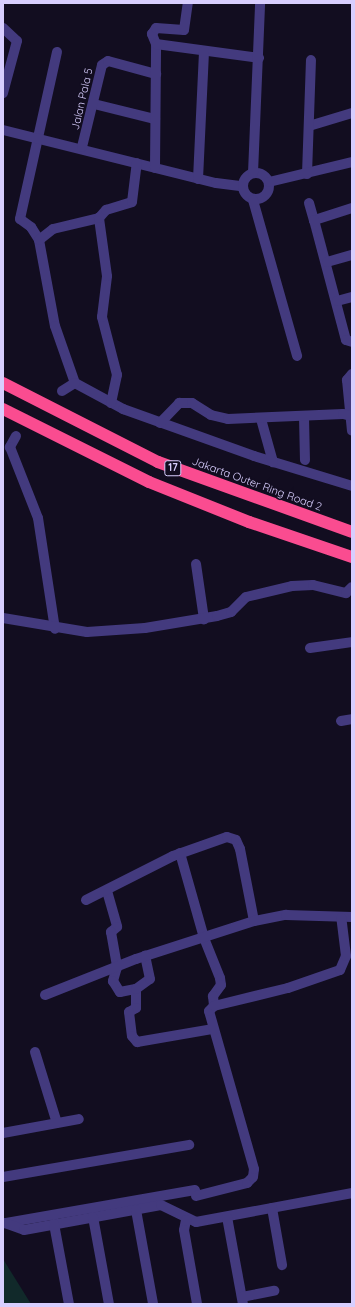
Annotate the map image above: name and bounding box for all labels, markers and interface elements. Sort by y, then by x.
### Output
street label: Jalan Pala 5 [68,67,96,131]
street label: Jakarta Outer Ring Road 2 [190,454,324,514]
road number: 17 [164,460,182,476]

